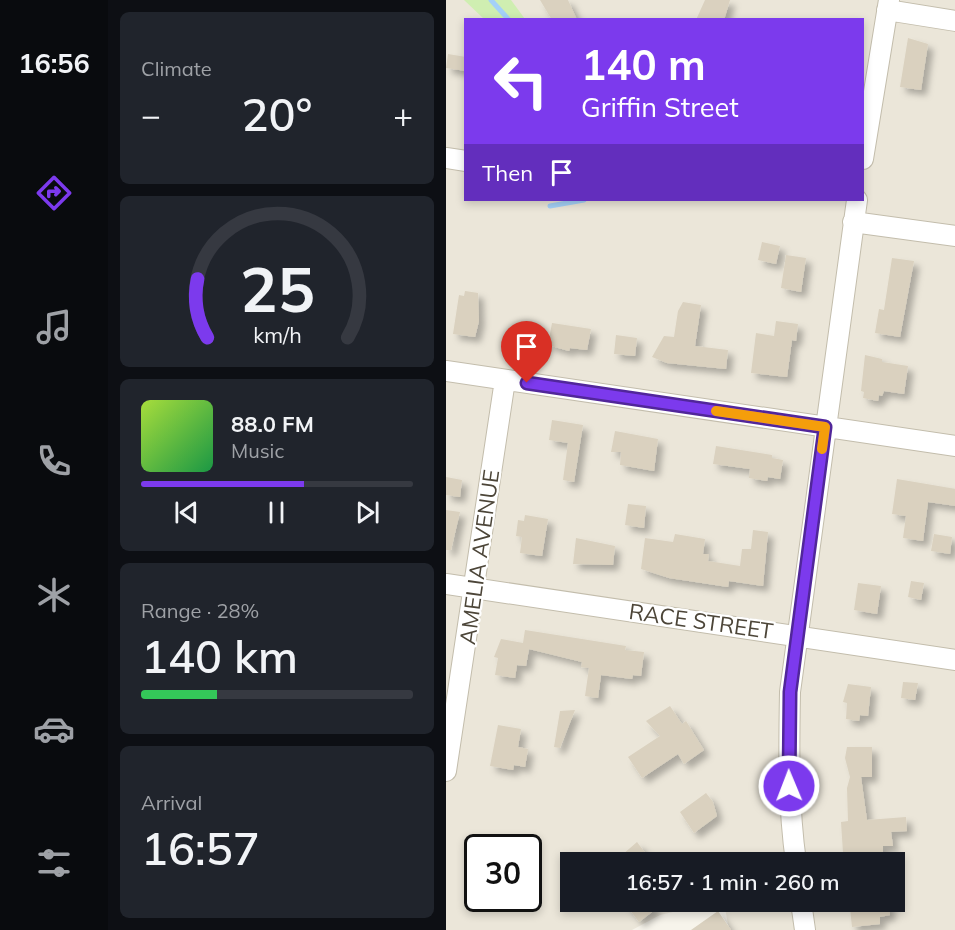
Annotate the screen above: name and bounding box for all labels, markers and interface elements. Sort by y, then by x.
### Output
text: 140 m [581,38,706,91]
icon: left [482,42,560,120]
text: 16:56 [18,46,90,80]
text: Climate [141,56,212,81]
text: 20° [242,86,312,142]
text: Griffin Street [581,90,739,124]
text: − [141,94,161,135]
text: + [393,94,413,135]
icon: arrive [545,156,578,189]
text: Then [482,159,533,187]
icon: directions [33,172,75,214]
text: 25 [240,250,314,329]
icon: music [33,306,75,348]
pin [501,321,552,383]
text: km/h [253,322,301,349]
icon: arrive [510,330,543,363]
text: 88.0 FM [231,410,314,438]
text: Music [231,438,284,463]
icon: phone [33,440,75,482]
street label: AMELIA AVENUE [453,468,505,646]
icon: previous [170,496,203,529]
icon: pause [260,496,293,529]
icon: next [351,496,384,529]
icon: climate [33,574,75,616]
street label: RACE STREET [627,597,775,645]
text: Range · 28% [141,598,259,623]
text: 140 km [141,628,298,684]
icon: car [33,708,75,750]
position arrow [757,754,821,818]
text: Arrival [141,790,202,815]
text: 16:57 [141,820,260,876]
speed limit sign: 30 [464,834,542,912]
icon: filters [33,842,75,884]
text: 16:57 · 1 min · 260 m [625,868,840,896]

